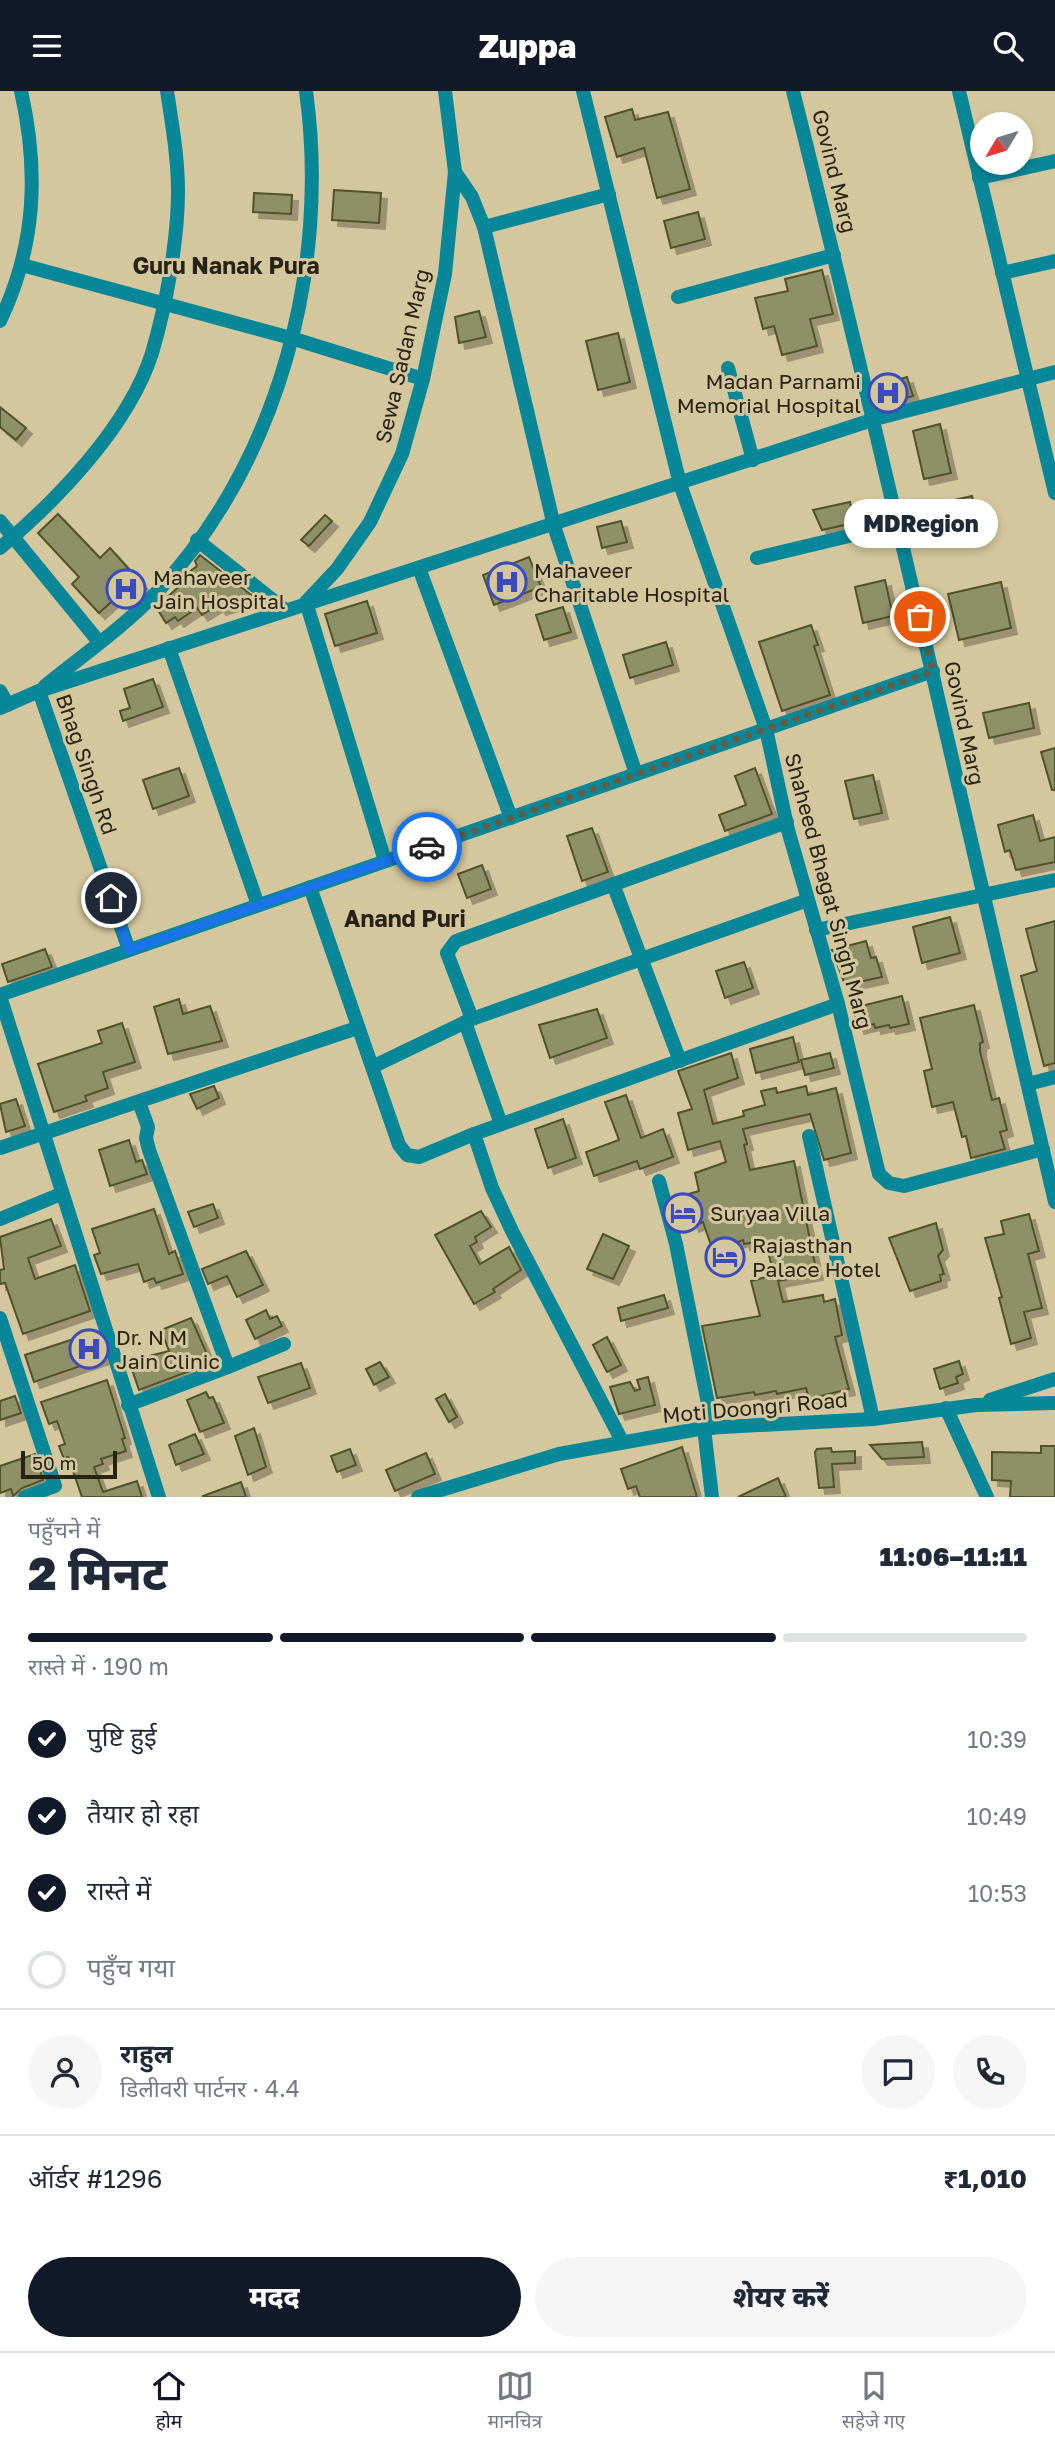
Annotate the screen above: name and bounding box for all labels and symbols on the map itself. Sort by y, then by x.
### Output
street label: Govind Marg [807,107,863,235]
north arrow [970,112,1032,175]
district label: Guru Nanak Pura [132,251,320,279]
street label: Sewa Sadan Marg [369,266,435,446]
place label: Madan Parnami Memorial Hospital [677,368,861,418]
hospital icon: Madan Parnami Memorial Hospital [867,372,909,414]
callout: MDRegion [843,498,997,547]
place label: Mahaveer Charitable Hospital [534,557,729,607]
hospital icon: Mahaveer Charitable Hospital [486,561,528,603]
place label: Mahaveer Jain Hospital [153,564,286,614]
hospital icon: Mahaveer Jain Hospital [105,568,147,610]
pin [890,587,950,647]
street label: Govind Marg [939,659,991,787]
street label: Bhag Singh Rd [51,690,123,838]
street label: Shaheed Bhagat Singh Marg [780,750,878,1032]
courier [392,812,462,882]
pin [81,868,141,928]
district label: Anand Puri [344,904,466,932]
hotel icon: Suryaa Villa [662,1192,704,1234]
place label: Suryaa Villa [710,1200,830,1226]
place label: Rajasthan Palace Hotel [752,1232,881,1282]
hotel icon: Rajasthan Palace Hotel [704,1236,746,1278]
place label: Dr. N M Jain Clinic [116,1324,220,1374]
hospital icon: Dr. N M Jain Clinic [68,1328,110,1370]
street label: Moti Doongri Road [661,1386,849,1428]
scale bar [21,1448,117,1480]

